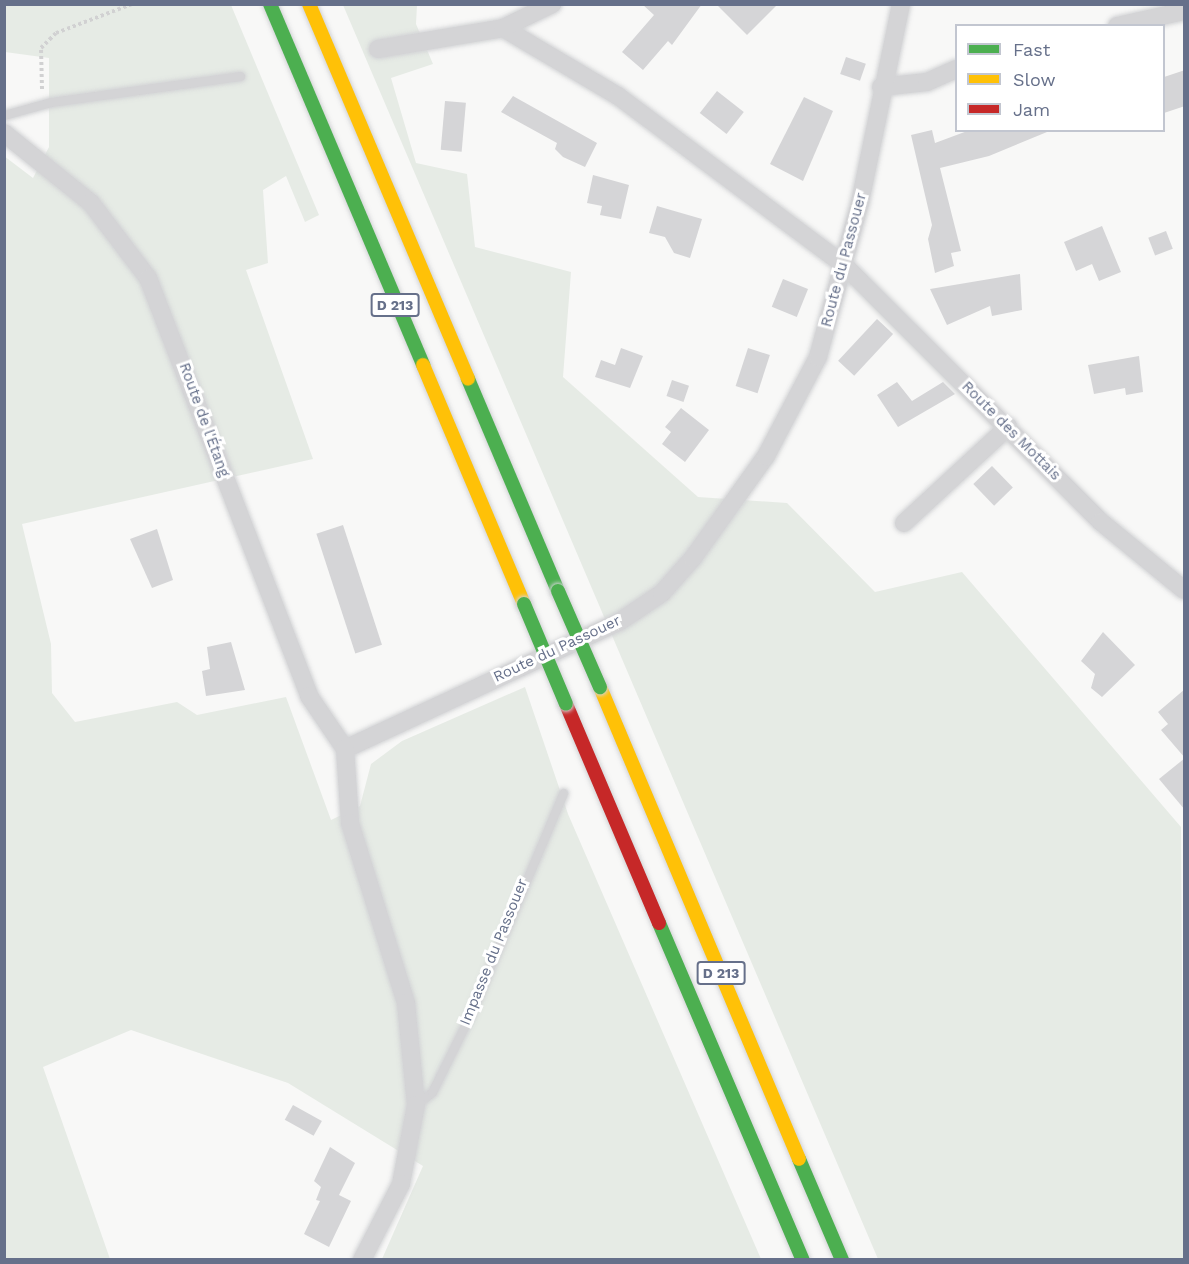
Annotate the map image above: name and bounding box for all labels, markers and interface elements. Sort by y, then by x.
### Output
legend [955,24,1165,132]
text: Fast [1013,39,1050,60]
text: Slow [1013,69,1056,90]
text: Jam [1013,99,1050,120]
street label: Route du Passouer [817,191,871,329]
road number: D 213 [370,294,420,316]
street label: Route de l'Étang [175,360,233,480]
street label: Route des Mottais [958,378,1064,484]
street label: Route du Passouer [491,612,623,686]
street label: Impasse du Passouer [456,876,532,1028]
road number: D 213 [696,962,746,984]

